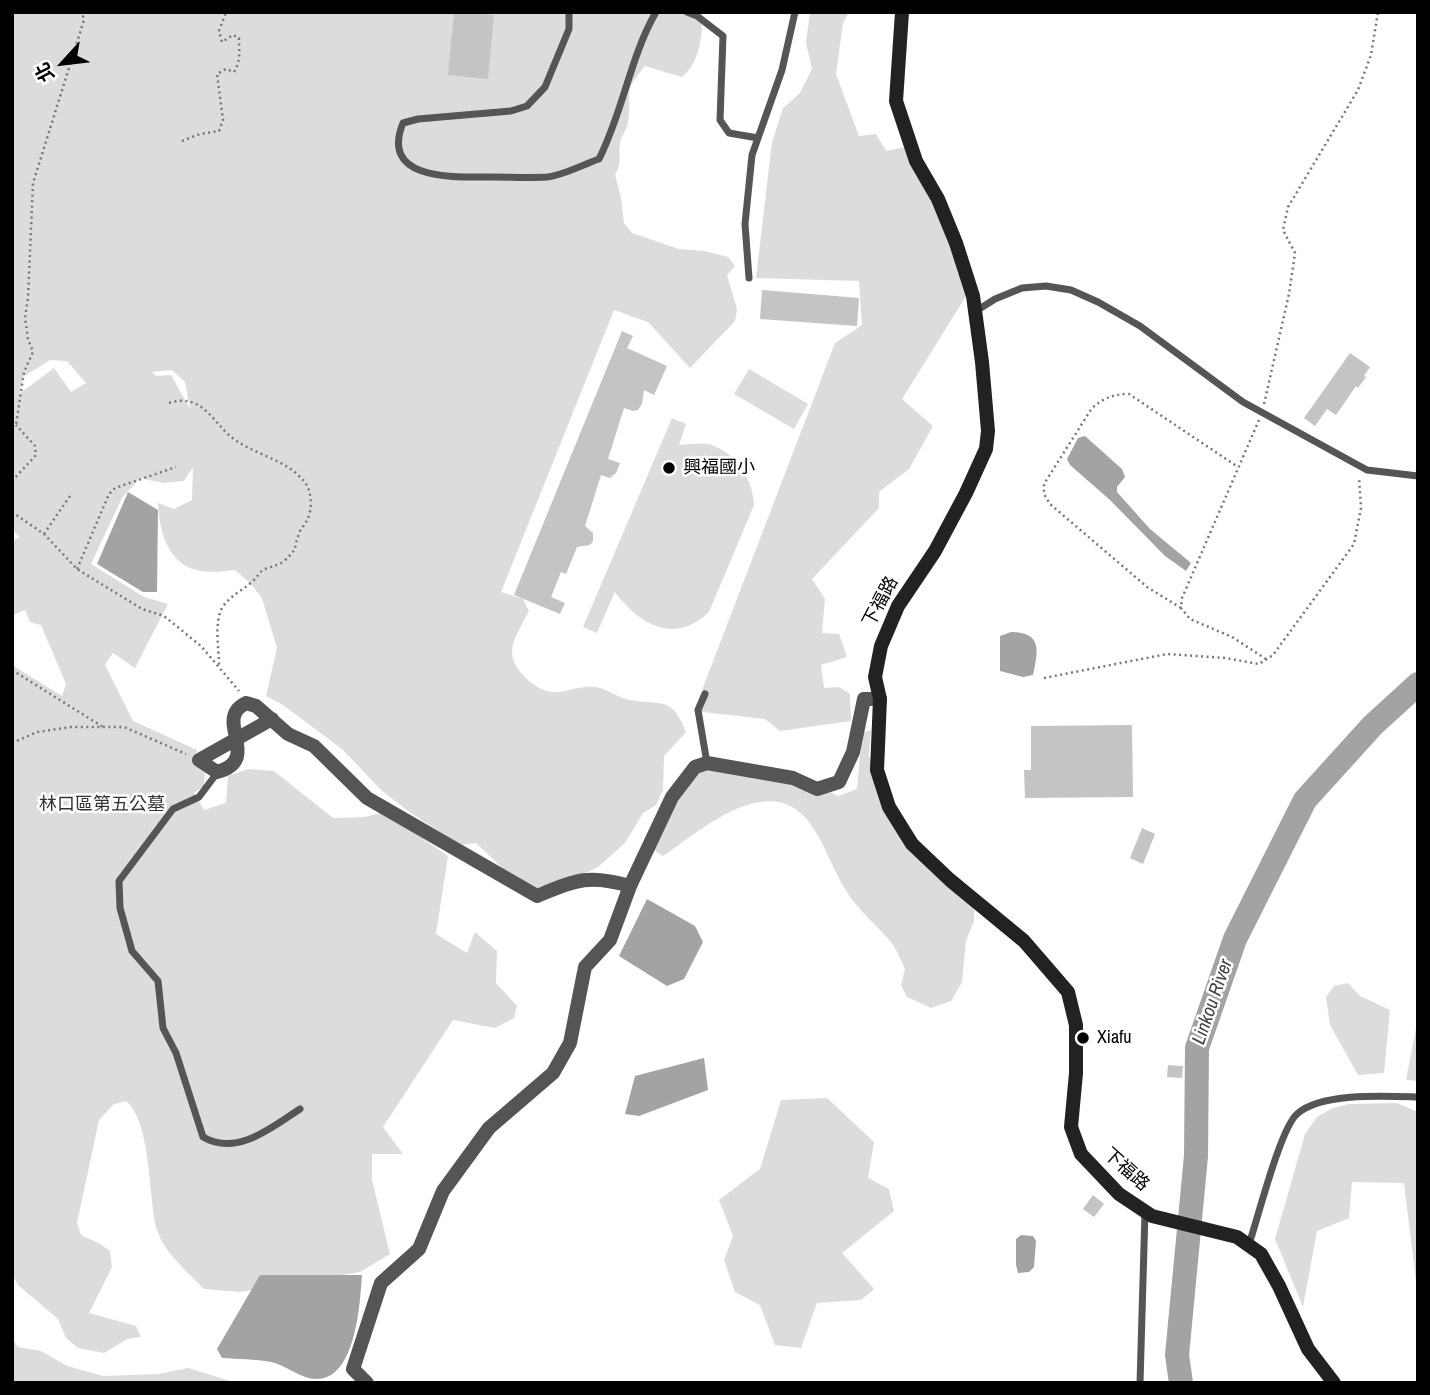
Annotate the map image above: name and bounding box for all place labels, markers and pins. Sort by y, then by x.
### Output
place label: 興福國小 [683,457,755,479]
marker: 興福國小 [661,460,677,476]
place label: Xiafu [1097,1027,1131,1049]
marker: Xiafu [1075,1030,1091,1046]

